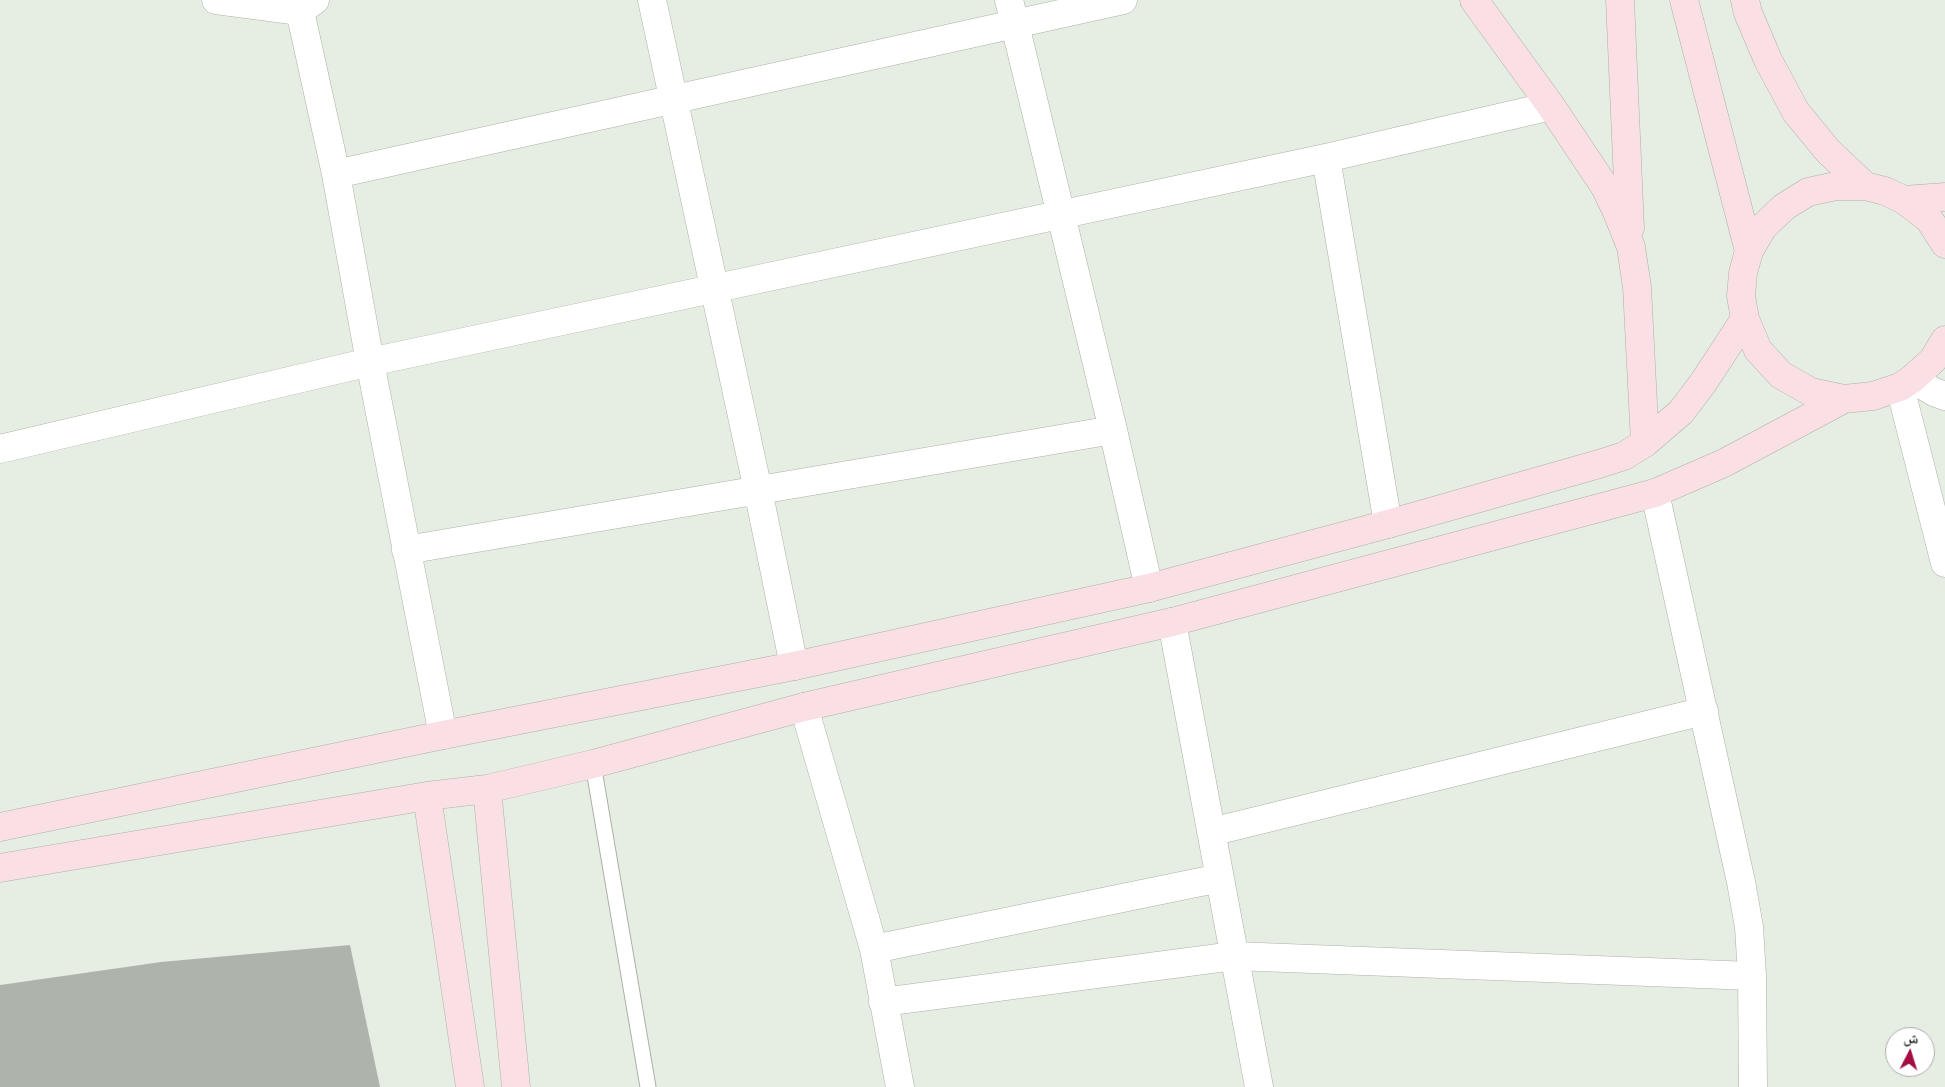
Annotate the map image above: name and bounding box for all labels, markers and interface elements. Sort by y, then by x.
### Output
north arrow [1885,1027,1935,1077]
text: ش [1903,1028,1919,1048]

